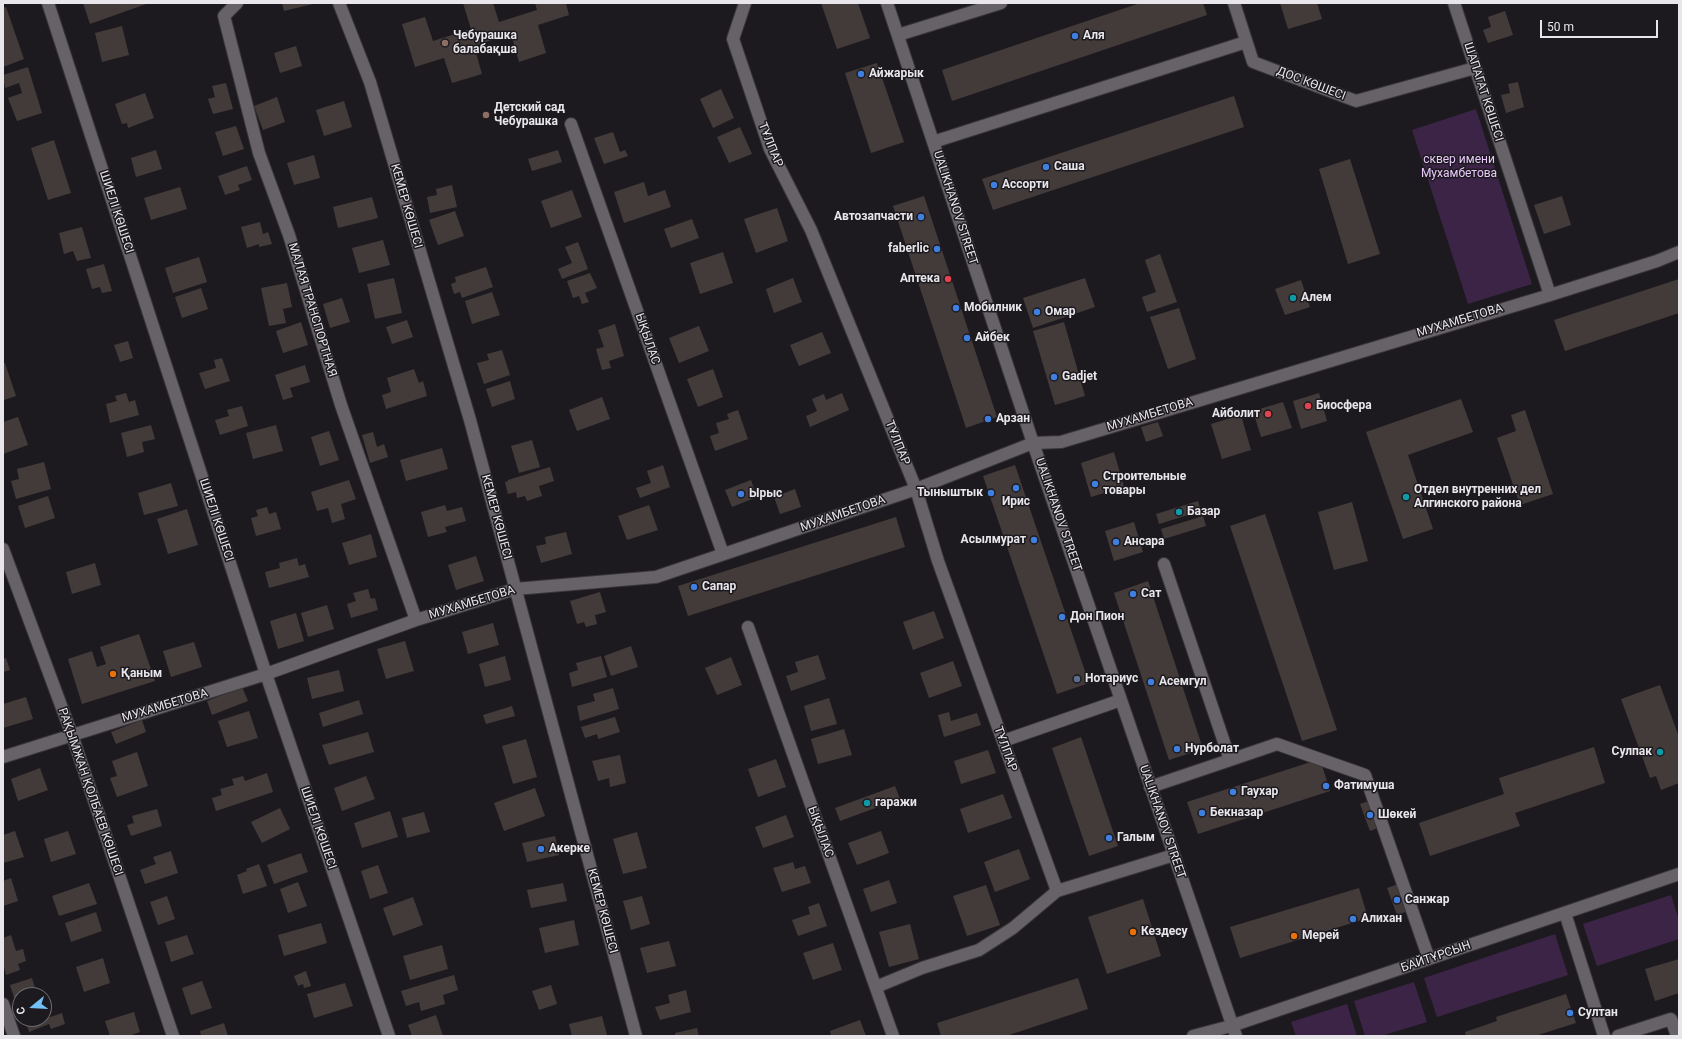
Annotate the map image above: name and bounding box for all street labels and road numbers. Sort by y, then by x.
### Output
street label: ШАПАГАТ КӨШЕСІ [1460,41,1506,143]
street label: ДОС КӨШЕСІ [1274,64,1348,104]
street label: ТҰЛПАР [755,121,785,169]
street label: UALIKHANOV STREET [930,149,980,267]
street label: КЕМЕР КӨШЕСІ [387,162,425,250]
street label: ШИЕЛІ КӨШЕСІ [96,169,136,255]
street label: МАЛАЯ ТРАНСПОРТНАЯ [285,241,339,379]
street label: МУХАМБЕТОВА [1415,301,1505,341]
street label: ЫҚЫЛАС [631,311,663,367]
street label: МУХАМБЕТОВА [1105,395,1195,435]
street label: ТҰЛПАР [882,419,912,467]
street label: UALIKHANOV STREET [1032,456,1084,574]
street label: КЕМЕР КӨШЕСІ [478,473,514,561]
street label: ШИЕЛІ КӨШЕСІ [196,477,236,563]
street label: МУХАМБЕТОВА [799,493,887,535]
street label: МУХАМБЕТОВА [427,583,517,623]
street label: МУХАМБЕТОВА [120,686,210,726]
street label: РАҚЫМЖАН ҚОЛБАЕВ КӨШЕСІ [54,706,126,878]
street label: ТҰЛПАР [990,724,1020,774]
street label: UALIKHANOV STREET [1136,763,1188,881]
street label: ШИЕЛІ КӨШЕСІ [297,785,339,871]
street label: ЫҚЫЛАС [804,804,836,860]
street label: КЕМЕР КӨШЕСІ [584,867,620,955]
street label: БАЙТҰРСЫН [1399,938,1473,976]

